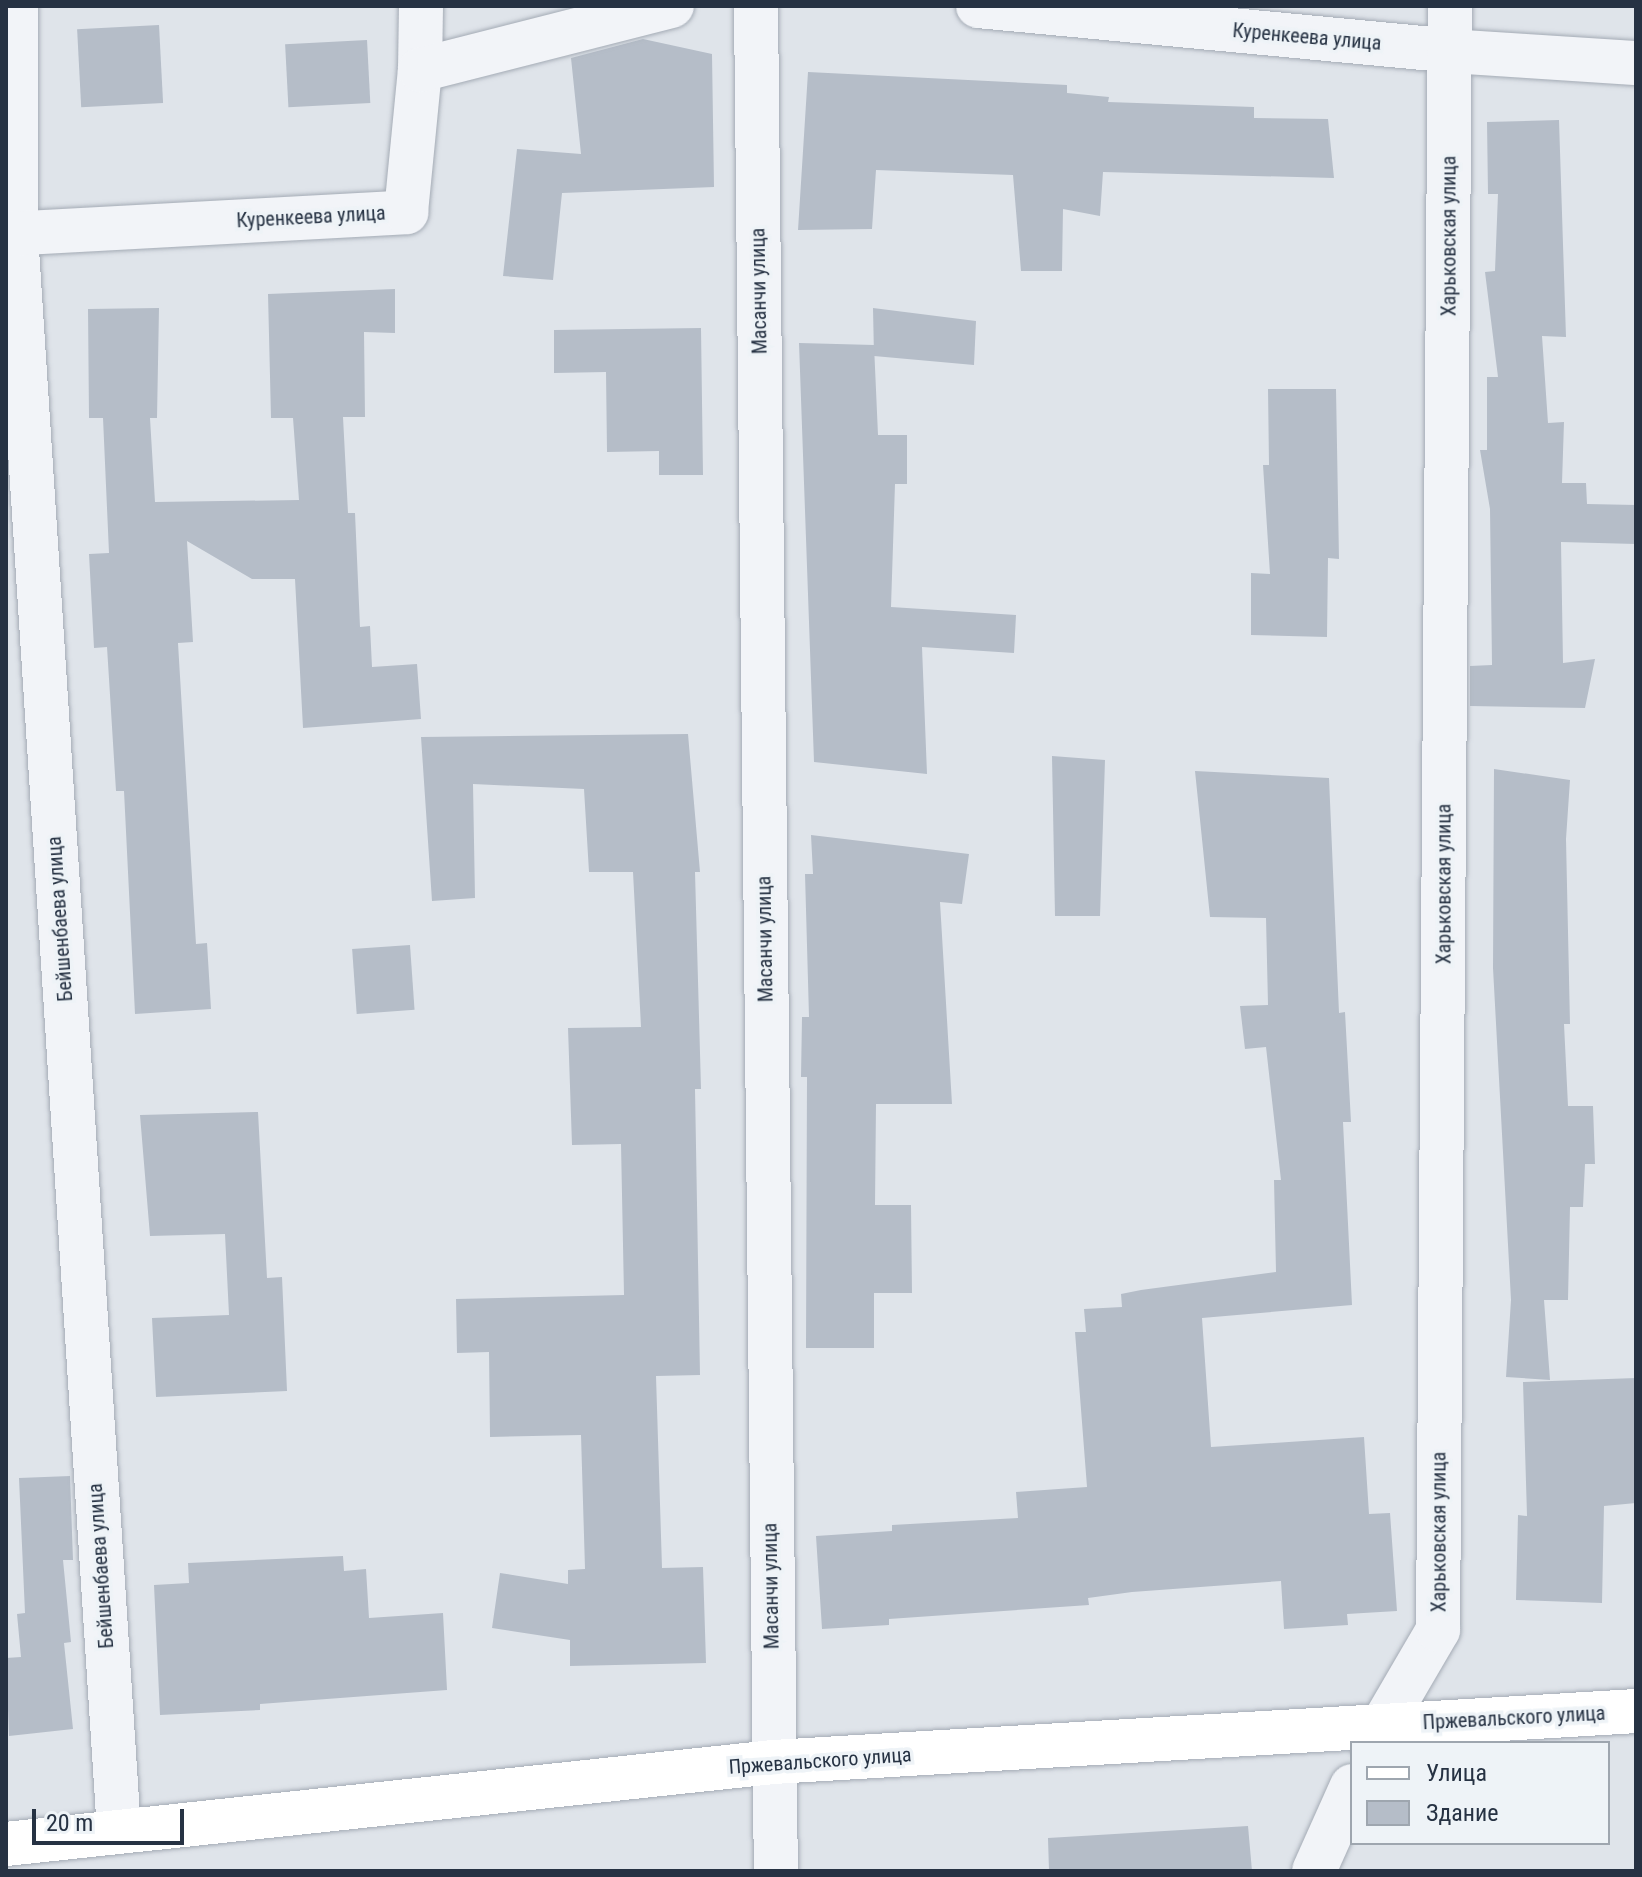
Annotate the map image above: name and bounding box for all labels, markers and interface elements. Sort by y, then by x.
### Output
street label: Куренкеева улица [1232,19,1382,55]
street label: Харьковская улица [1437,156,1461,316]
street label: Куренкеева улица [236,201,386,233]
street label: Масанчи улица [746,228,772,354]
street label: Харьковская улица [1432,804,1456,964]
street label: Бейшенбаева улица [42,836,78,1002]
street label: Масанчи улица [752,876,778,1002]
street label: Харьковская улица [1427,1452,1451,1612]
street label: Бейшенбаева улица [83,1483,119,1649]
street label: Масанчи улица [758,1523,784,1649]
street label: Пржевальского улица [1422,1701,1606,1735]
legend [1350,1741,1610,1845]
street label: Пржевальского улица [728,1743,912,1779]
text: Улица [1426,1759,1487,1787]
scale bar [36,1793,188,1843]
text: Здание [1426,1799,1498,1827]
text: 20 m [46,1809,93,1837]

